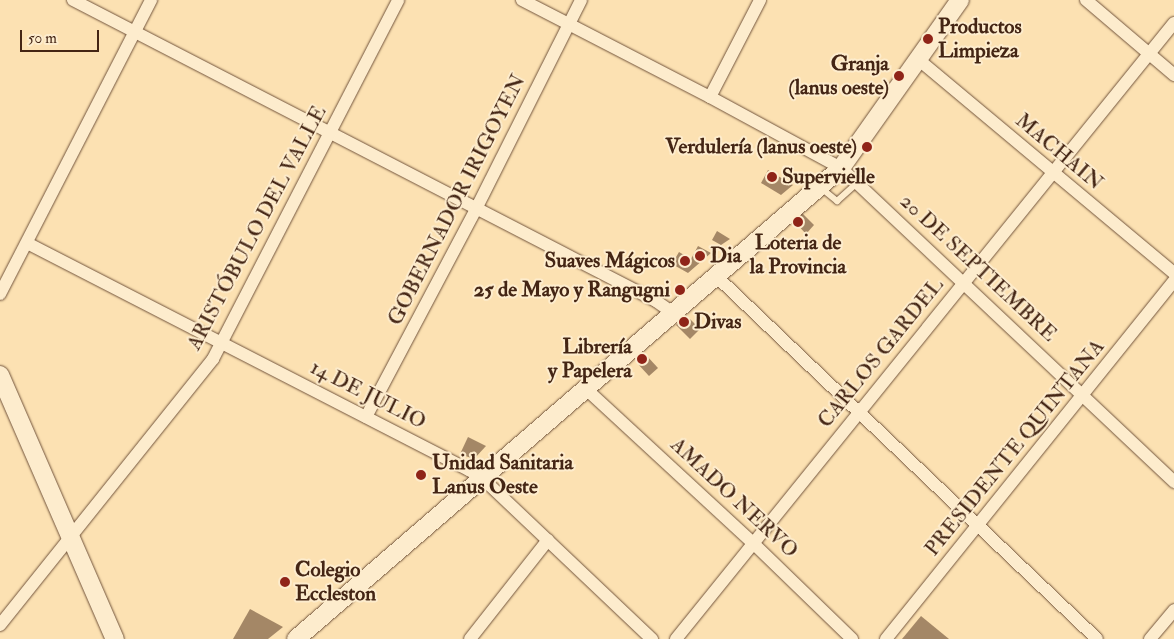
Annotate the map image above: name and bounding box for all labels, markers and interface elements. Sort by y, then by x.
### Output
place label: Productos Limpieza [938,14,1022,64]
scale bar [22,20,101,52]
text: 50 m [28,29,57,48]
marker: Productos Limpieza [922,33,934,45]
place label: Granja (lanus oeste) [789,51,889,101]
street label: GOBERNADOR IRIGOYEN [383,70,531,330]
marker: Granja (lanus oeste) [893,70,905,82]
street label: ARISTÓBULO DEL VALLE [182,101,332,355]
street label: MACHAIN [1010,108,1108,196]
place label: Verdulería (lanus oeste) [665,134,857,160]
marker: Verdulería (lanus oeste) [861,141,873,153]
place label: Supervielle [782,164,875,190]
marker: Supervielle [766,171,778,183]
street label: 20 DE SEPTIEMBRE [894,189,1062,347]
marker: Loteria de la Provincia [792,216,804,228]
place label: Loteria de la Provincia [750,230,846,280]
place label: Dia [710,243,741,269]
place label: Suaves Mágicos [545,248,675,274]
marker: Dia [694,250,706,262]
marker: Suaves Mágicos [679,255,691,267]
street label: CARLOS GARDEL [813,273,949,433]
place label: 25 de Mayo y Rangugni [474,277,670,303]
marker: 25 de Mayo y Rangugni [674,284,686,296]
place label: Divas [694,309,741,335]
marker: Divas [678,316,690,328]
place label: Librería y Papelera [548,334,632,384]
street label: PRESIDENTE QUINTANA [920,335,1110,561]
marker: Librería y Papelera [636,353,648,365]
street label: 14 DE JULIO [306,355,430,435]
street label: AMADO NERVO [665,432,803,564]
place label: Unidad Sanitaria Lanus Oeste [432,450,573,500]
marker: Unidad Sanitaria Lanus Oeste [414,468,428,482]
place label: Colegio Eccleston [295,557,376,607]
marker: Colegio Eccleston [279,576,291,588]

